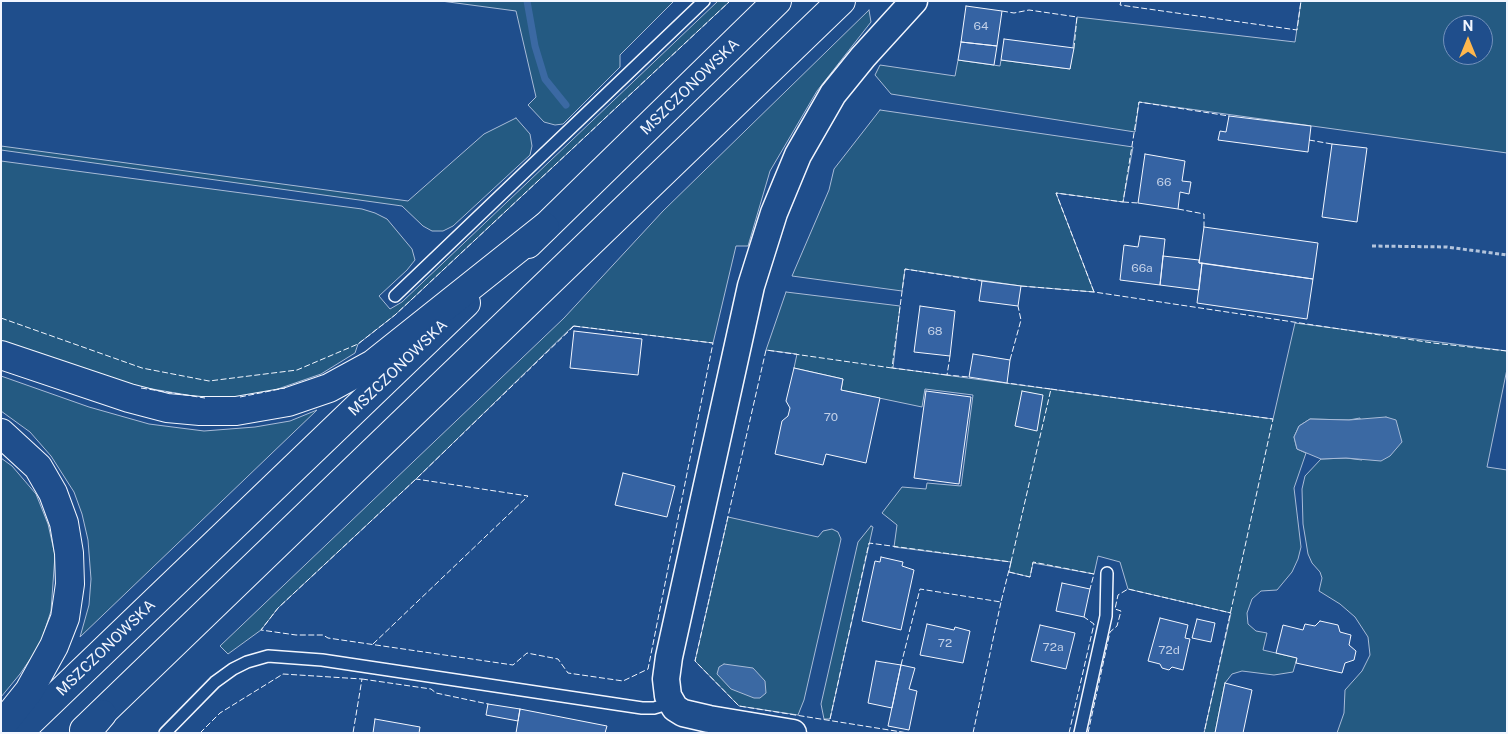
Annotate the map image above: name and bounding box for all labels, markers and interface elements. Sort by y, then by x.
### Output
north arrow [1443,15,1493,65]
text: N [1463,18,1473,34]
house number: 64 [974,19,988,33]
street label: MSZCZONOWSKA [637,35,743,139]
house number: 66 [1157,175,1171,189]
house number: 66a [1131,261,1153,275]
street label: MSZCZONOWSKA [345,316,451,420]
house number: 68 [927,324,943,338]
house number: 70 [824,410,838,424]
street label: MSZCZONOWSKA [53,596,159,700]
house number: 72 [938,636,952,650]
house number: 72a [1042,640,1064,654]
house number: 72d [1158,643,1180,657]

